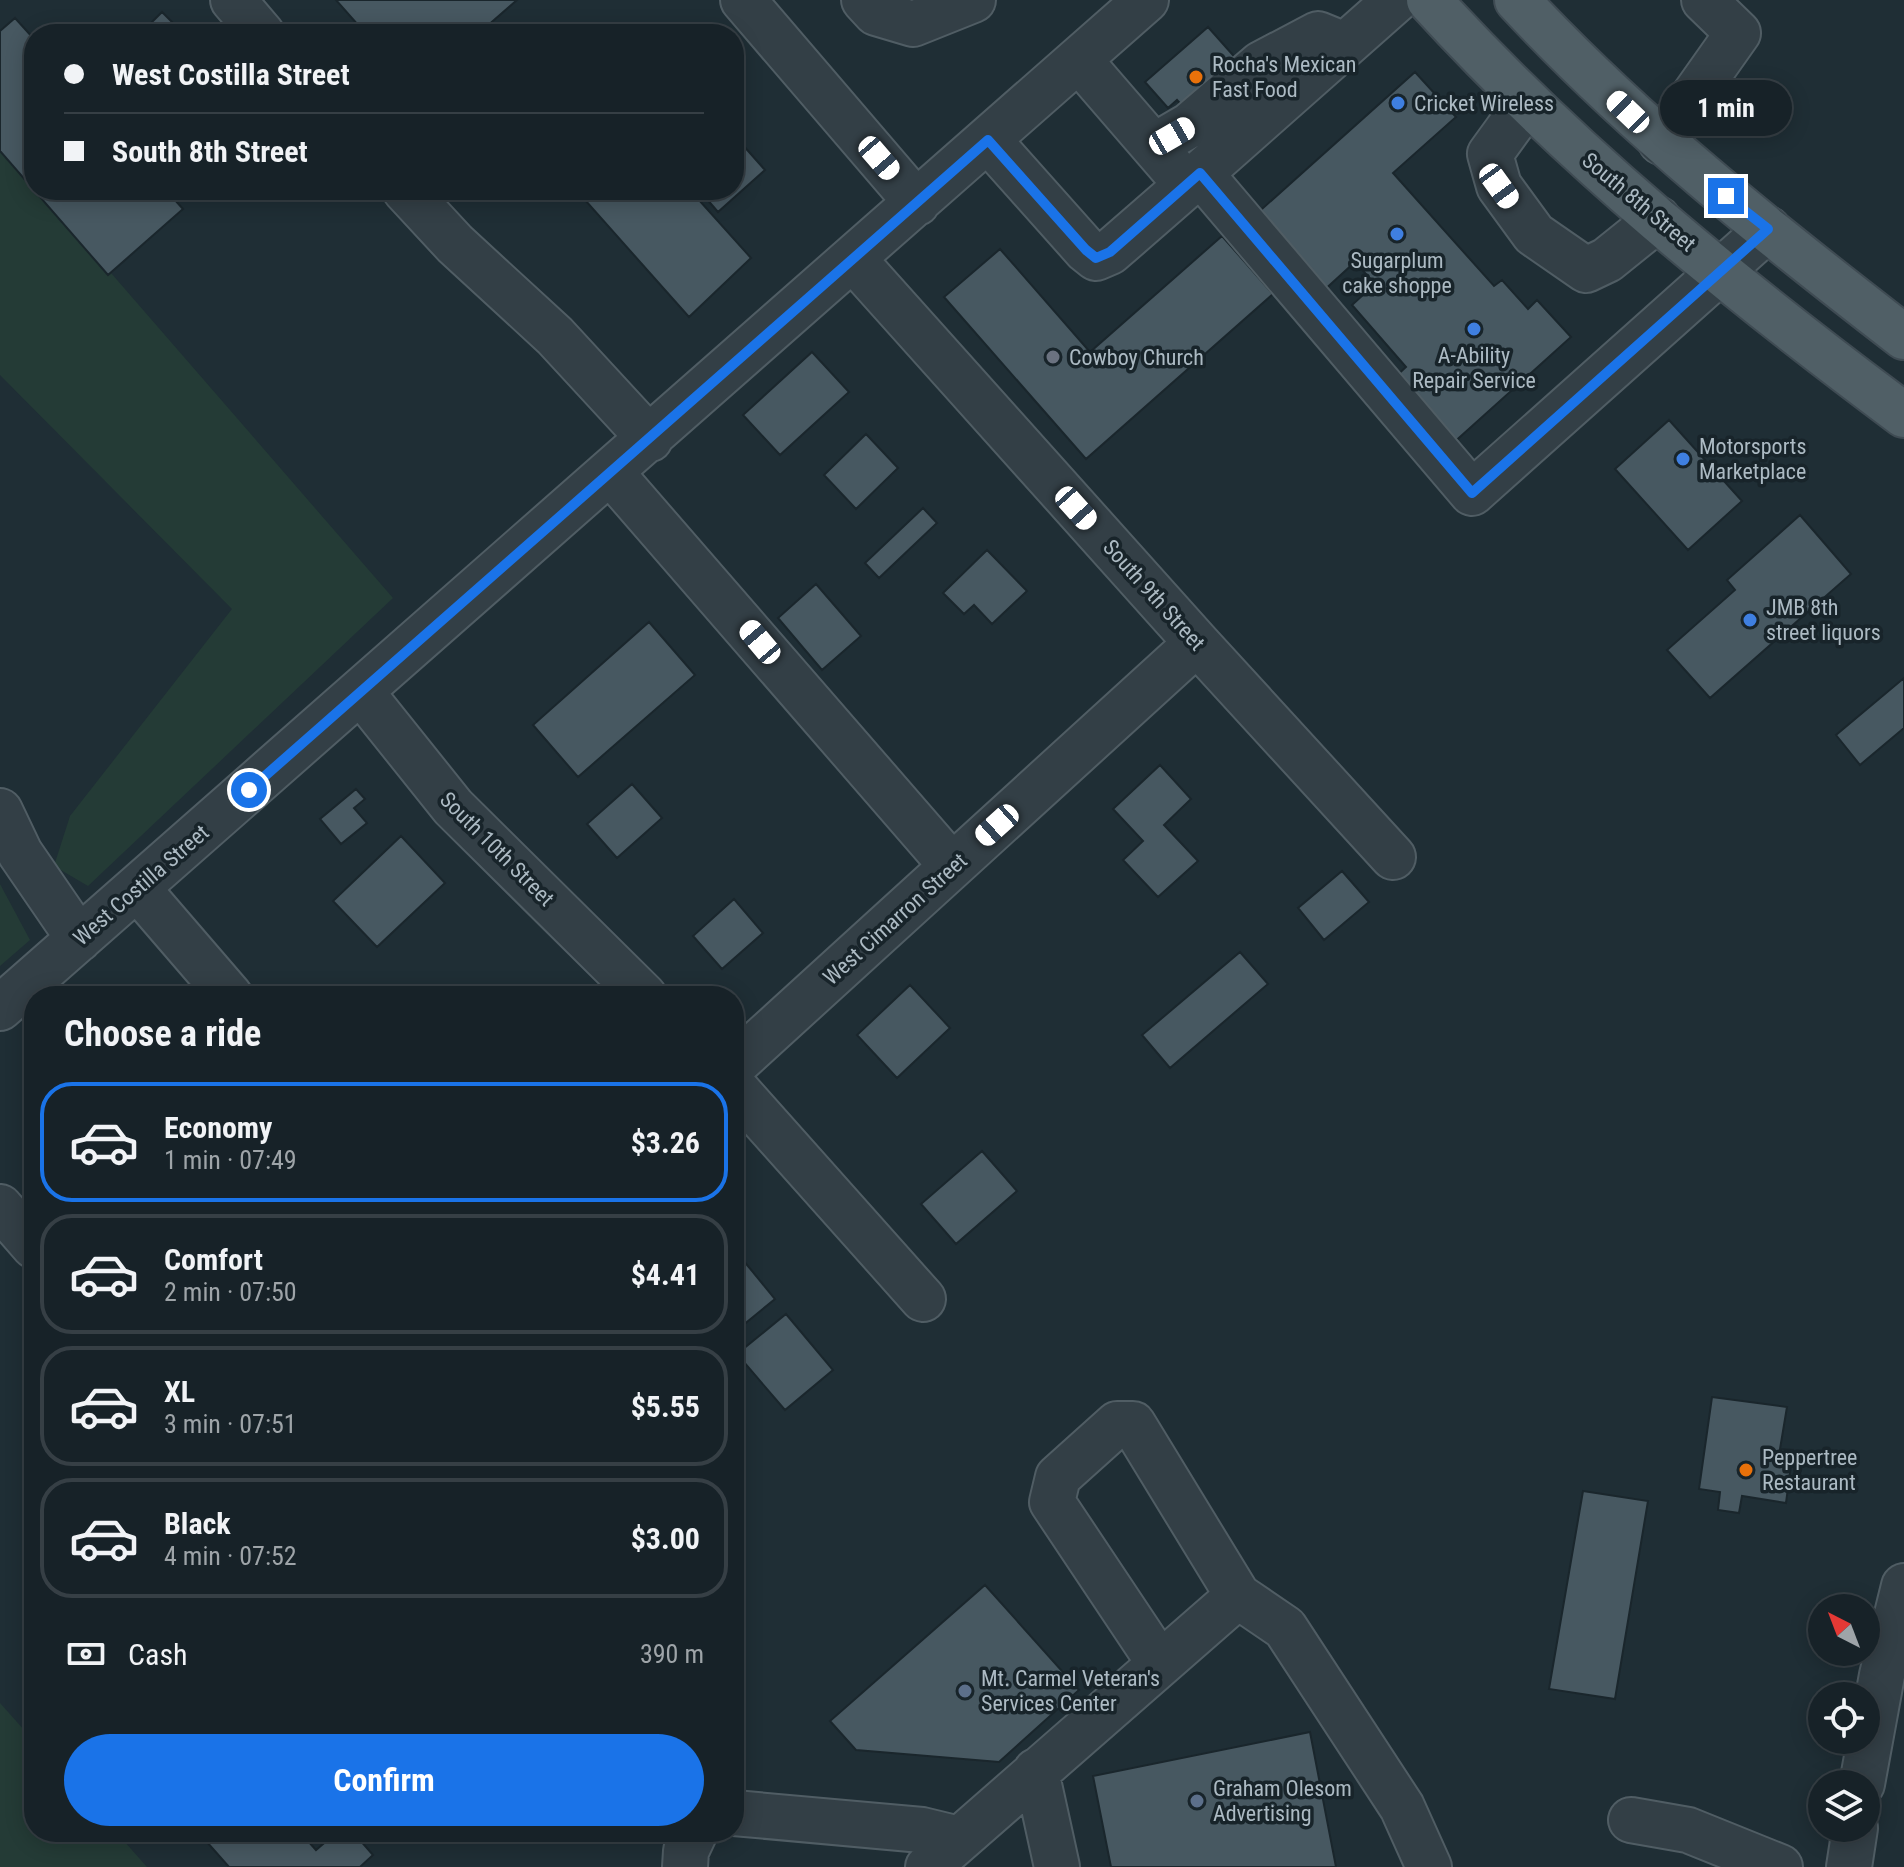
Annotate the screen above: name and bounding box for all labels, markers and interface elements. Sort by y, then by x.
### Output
place label: Rocha's Mexican Fast Food [1212,52,1356,102]
text: West Costilla Street [112,57,350,92]
marker: Rocha's Mexican Fast Food [1187,68,1205,86]
callout: 1 min [1660,80,1792,136]
car [1602,87,1654,137]
place label: Cricket Wireless [1414,91,1554,116]
text: 1 min [1697,93,1755,123]
marker: Cricket Wireless [1389,94,1407,112]
car [1145,114,1199,158]
car [854,132,904,184]
text: South 8th Street [112,134,308,169]
street label: South 8th Street [1577,147,1701,257]
car [1475,160,1523,212]
route end [1708,178,1744,214]
marker: Sugarplum cake shoppe [1388,225,1406,243]
place label: Sugarplum cake shoppe [1342,248,1452,298]
marker: A-Ability Repair Service [1465,320,1483,338]
place label: A-Ability Repair Service [1412,343,1536,393]
place label: Cowboy Church [1069,345,1204,370]
marker: Cowboy Church [1044,348,1062,366]
place label: Motorsports Marketplace [1699,434,1806,484]
marker: Motorsports Marketplace [1674,450,1692,468]
car [1051,482,1101,534]
street label: South 9th Street [1098,535,1210,655]
place label: JMB 8th street liquors [1766,595,1881,645]
marker: JMB 8th street liquors [1741,611,1759,629]
car [735,616,785,668]
route start [231,772,267,808]
street label: South 10th Street [435,787,559,911]
car [971,800,1023,850]
street label: West Costilla Street [68,820,214,950]
street label: West Cimarron Street [818,848,972,990]
text: Choose a ride [64,1013,261,1055]
icon: car [68,1106,140,1178]
text: Economy [164,1110,272,1145]
text: $3.26 [631,1125,700,1160]
text: 1 min · 07:49 [164,1145,297,1175]
icon: car [68,1238,140,1310]
text: Comfort [164,1242,263,1277]
text: $4.41 [631,1257,700,1292]
text: 2 min · 07:50 [164,1277,297,1307]
icon: car [68,1370,140,1442]
text: XL [164,1374,195,1409]
text: $5.55 [631,1389,700,1424]
text: 3 min · 07:51 [164,1409,297,1439]
place label: Peppertree Restaurant [1762,1445,1857,1495]
marker: Peppertree Restaurant [1737,1461,1755,1479]
icon: car [68,1502,140,1574]
text: Black [164,1506,231,1541]
text: $3.00 [631,1521,700,1556]
text: 4 min · 07:52 [164,1541,297,1571]
north arrow [1808,1594,1880,1666]
map controls [1808,1594,1880,1842]
icon: cash [64,1632,108,1676]
text: Cash [128,1637,188,1672]
text: 390 m [640,1639,704,1669]
place label: Mt. Carmel Veteran's Services Center [981,1666,1160,1716]
marker: Mt. Carmel Veteran's Services Center [956,1682,974,1700]
button: locate [1808,1682,1880,1754]
button: Confirm [64,1734,704,1826]
button: layers [1808,1770,1880,1842]
place label: Graham Olesom Advertising [1213,1776,1352,1826]
marker: Graham Olesom Advertising [1188,1792,1206,1810]

